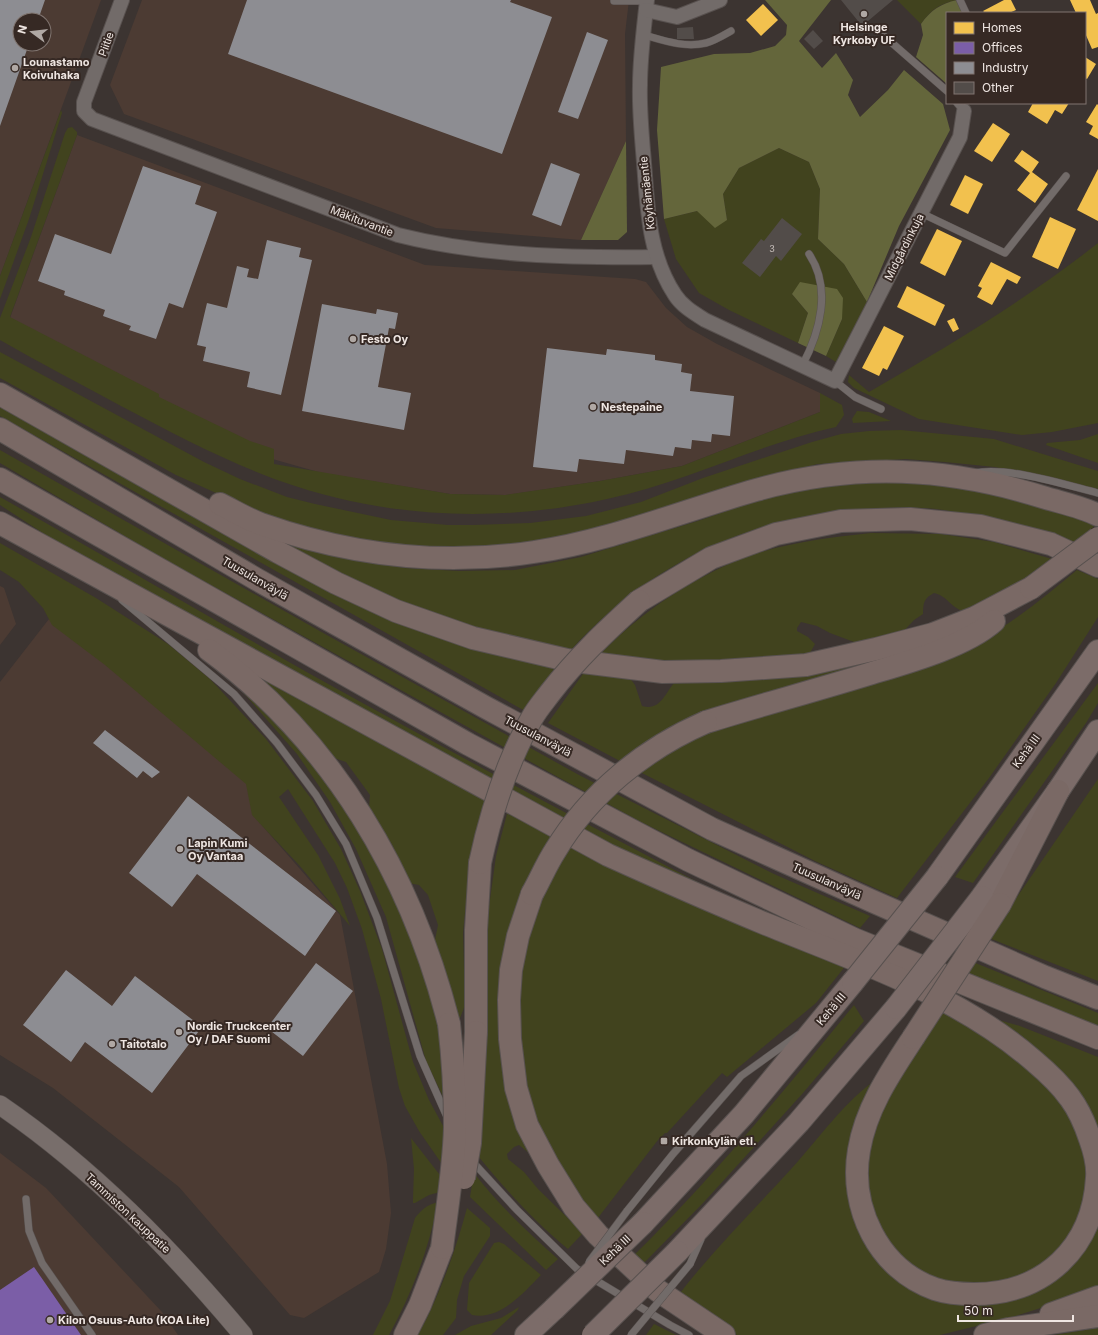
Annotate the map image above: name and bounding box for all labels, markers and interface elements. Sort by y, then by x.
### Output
marker: Helsinge Kyrkoby UF [859,9,869,19]
north arrow [12,12,52,52]
legend [946,12,1086,104]
place label: Helsinge Kyrkoby UF [833,20,895,47]
text: Homes [982,20,1022,35]
text: N [14,24,30,35]
street label: Piitie [95,30,117,58]
text: Offices [982,40,1023,55]
place label: Lounastamo Koivuhaka [23,55,90,82]
text: Industry [982,60,1029,75]
marker: Lounastamo Koivuhaka [10,63,20,73]
text: Other [982,80,1014,95]
street label: Köyhämäentie [636,156,658,230]
street label: Mäkituvantie [328,203,396,239]
street label: Midgårdinkuja [881,211,927,283]
house number: 3 [769,243,775,254]
place label: Festo Oy [361,332,409,346]
marker: Festo Oy [348,334,358,344]
place label: Nestepaine [601,400,663,414]
marker: Nestepaine [588,402,598,412]
street label: Tuusulanväylä [219,553,291,603]
street label: Tuusulanväylä [502,712,574,760]
street label: Kehä III [1009,732,1043,770]
place label: Lapin Kumi Oy Vantaa [188,836,247,863]
marker: Lapin Kumi Oy Vantaa [175,844,185,854]
street label: Tuusulanväylä [790,860,864,902]
street label: Kehä III [813,990,849,1028]
place label: Nordic Truckcenter Oy / DAF Suomi [187,1019,291,1046]
marker: Nordic Truckcenter Oy / DAF Suomi [174,1027,184,1037]
place label: Taitotalo [120,1037,167,1051]
marker: Taitotalo [107,1039,117,1049]
place label: Kirkonkylän etl. [672,1134,757,1148]
marker: Kirkonkylän etl. [659,1136,669,1146]
street label: Tammiston kauppatie [83,1170,173,1256]
street label: Kehä III [596,1232,634,1268]
scale bar [958,1297,1073,1323]
text: 50 m [964,1303,993,1318]
place label: Kilon Osuus-Auto (KOA Lite) [58,1313,210,1327]
marker: Kilon Osuus-Auto (KOA Lite) [45,1315,55,1325]

